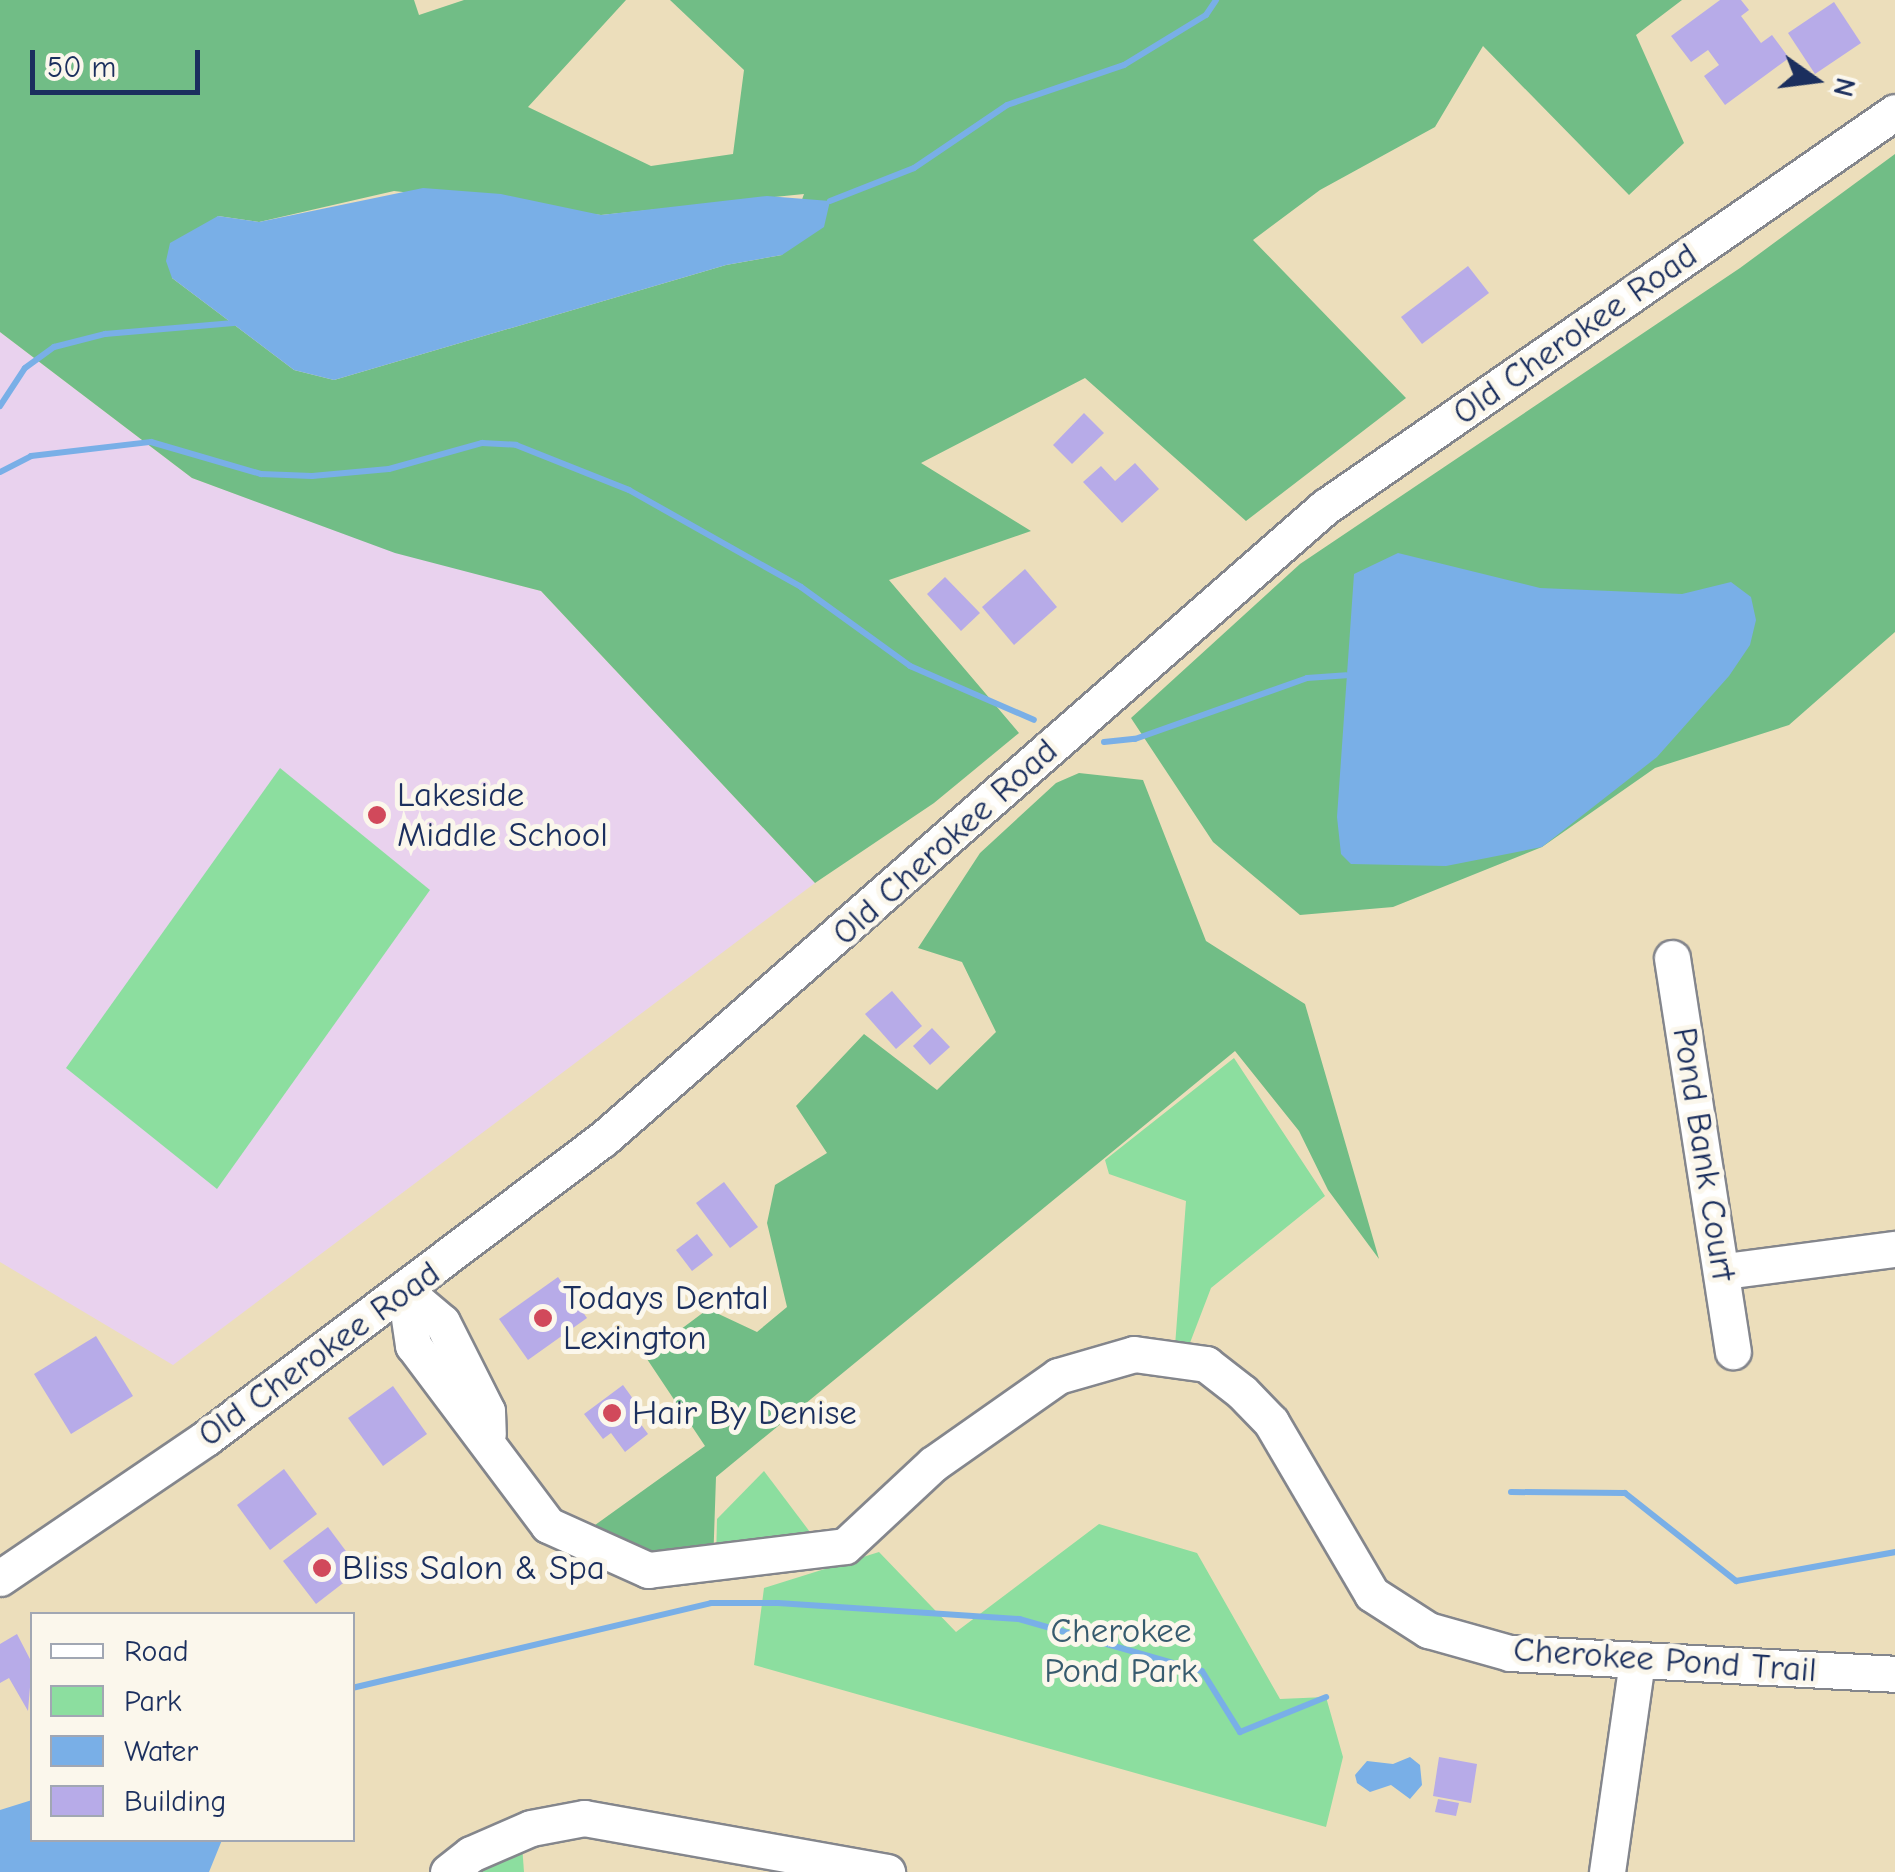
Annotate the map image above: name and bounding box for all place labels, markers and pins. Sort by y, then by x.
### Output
place label: Lakeside Middle School [397,774,608,856]
marker: Lakeside Middle School [366,804,388,826]
place label: Todays Dental Lexington [563,1277,769,1359]
marker: Todays Dental Lexington [532,1307,554,1329]
place label: Hair By Denise [632,1392,857,1434]
marker: Hair By Denise [601,1402,623,1424]
place label: Bliss Salon & Spa [342,1547,605,1589]
marker: Bliss Salon & Spa [311,1557,333,1579]

